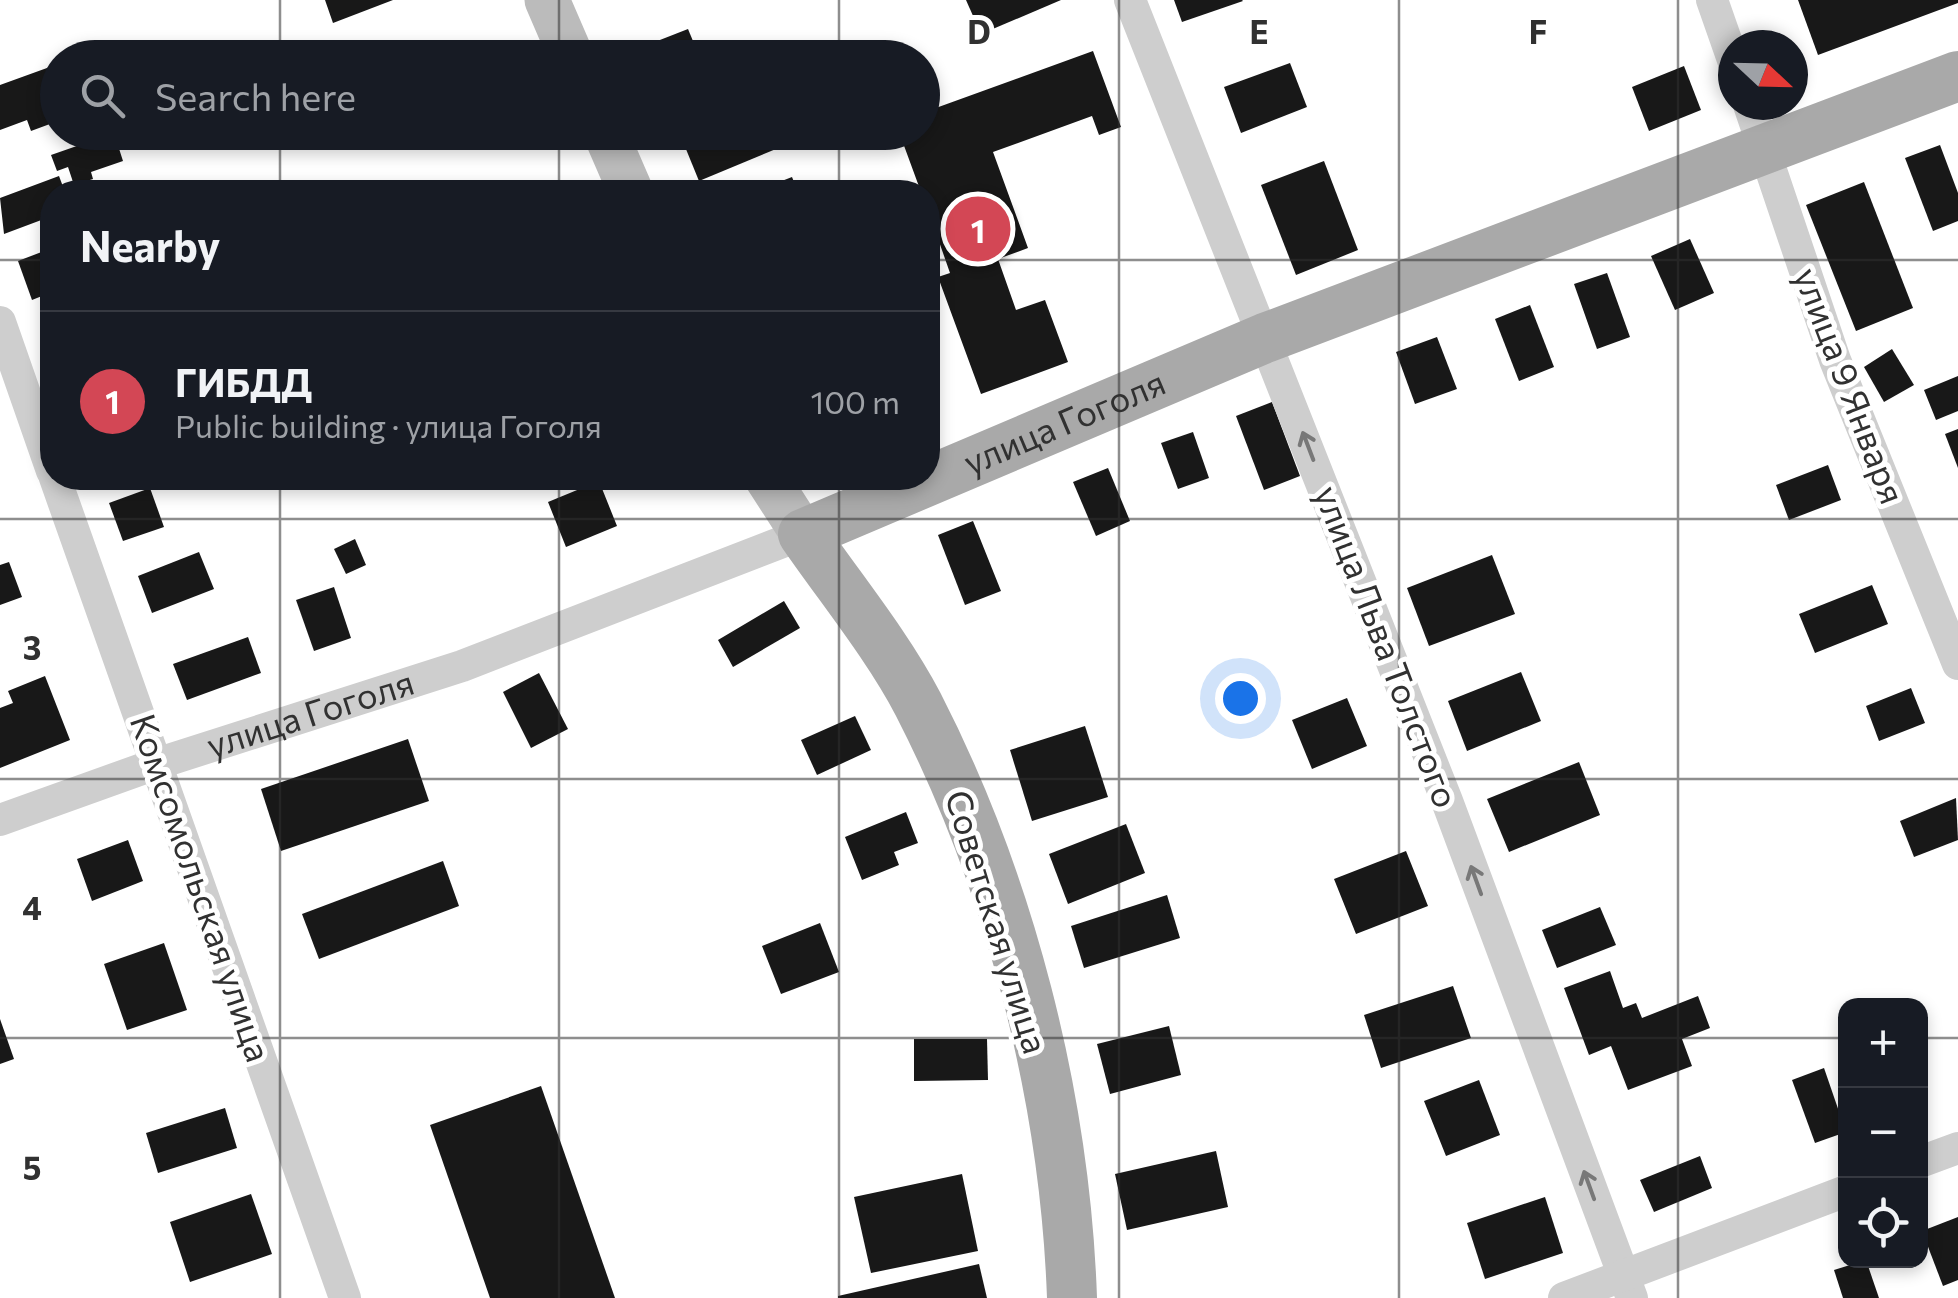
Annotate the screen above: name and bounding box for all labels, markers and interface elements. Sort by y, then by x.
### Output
text: D [967,11,991,51]
text: E [1249,11,1269,51]
text: F [1529,11,1547,51]
north arrow [1718,30,1808,120]
search box [40,40,940,150]
icon: search [75,68,130,123]
text: Search here [155,72,356,119]
pin: 1 [946,192,1010,266]
text: Nearby [80,219,220,271]
street label: улица 9 Января [1787,261,1916,509]
text: ГИБДД [175,358,312,405]
street label: улица Гоголя [956,359,1171,482]
text: 1 [105,381,120,421]
text: 100 m [811,381,900,421]
text: Public building · улица Гоголя [175,405,602,445]
one-way arrow [1297,432,1315,462]
street label: улица Льва Толстого [1307,479,1470,813]
text: 3 [23,627,41,667]
street label: улица Гоголя [201,659,419,765]
your location [1215,673,1266,724]
street label: Комсомольская улица [123,708,282,1067]
street label: Советская улица [938,784,1059,1058]
one-way arrow [1466,865,1484,896]
text: 4 [22,887,42,927]
map controls [1838,998,1928,1268]
button: + [1838,998,1928,1088]
button: − [1838,1088,1928,1178]
text: 5 [23,1147,41,1187]
one-way arrow [1579,1170,1597,1201]
button: locate [1838,1178,1928,1268]

